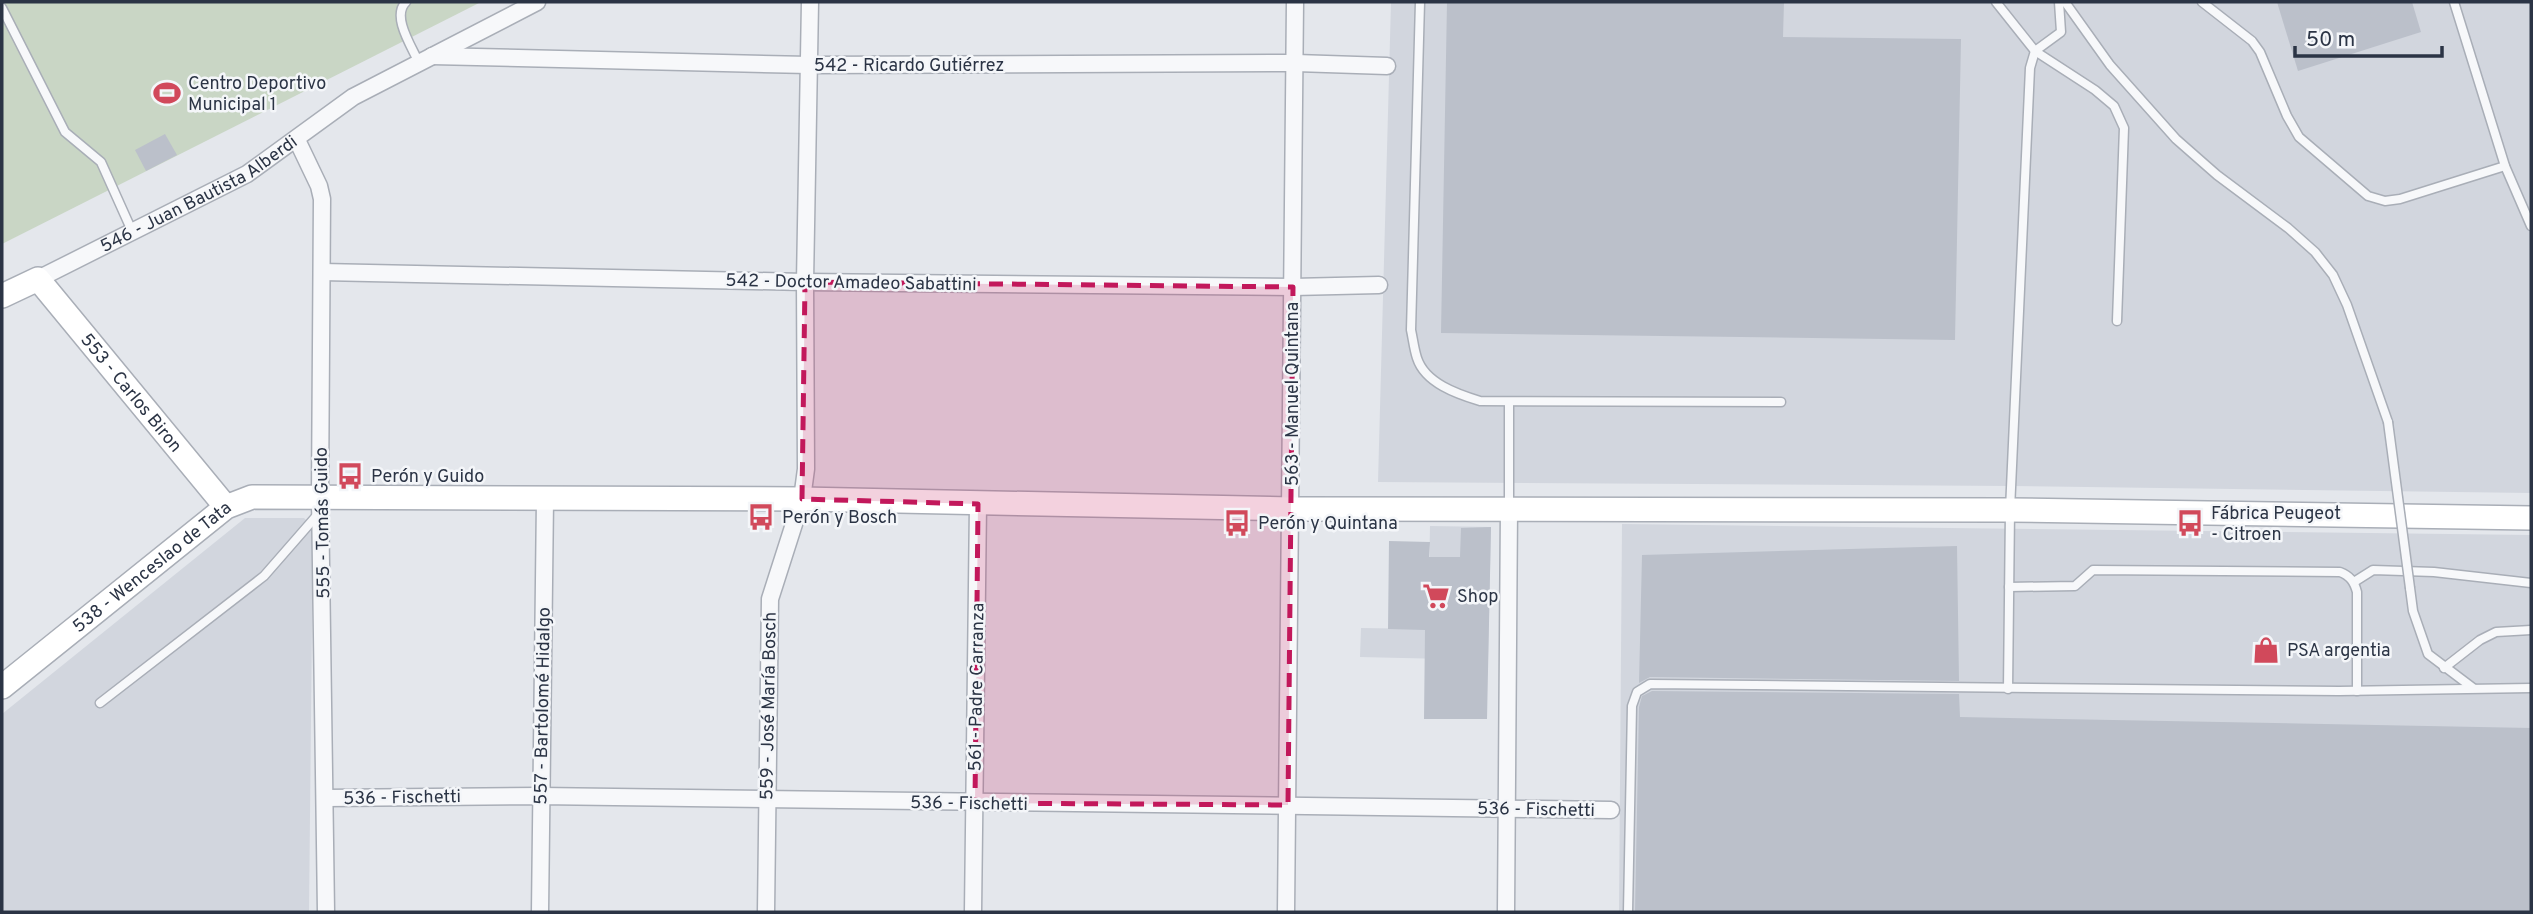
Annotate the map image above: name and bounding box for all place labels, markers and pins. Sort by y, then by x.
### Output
place label: Centro Deportivo Municipal 1 [188,73,326,117]
sports icon: Centro Deportivo Municipal 1 [152,78,182,108]
bus stop icon: Perón y Guido [335,461,365,491]
place label: Perón y Guido [371,466,484,489]
bus stop icon: Perón y Bosch [746,502,776,532]
place label: Fábrica Peugeot - Citroen [2211,503,2341,547]
place label: Perón y Bosch [782,507,897,530]
bus stop icon: Perón y Quintana [1222,508,1252,538]
bus stop icon: Fábrica Peugeot - Citroen [2175,508,2205,538]
place label: Perón y Quintana [1258,513,1398,536]
supermarket icon: Shop [1421,581,1451,611]
place label: Shop [1457,586,1498,609]
shop icon: PSA argentia [2251,635,2281,665]
place label: PSA argentia [2287,640,2390,663]

